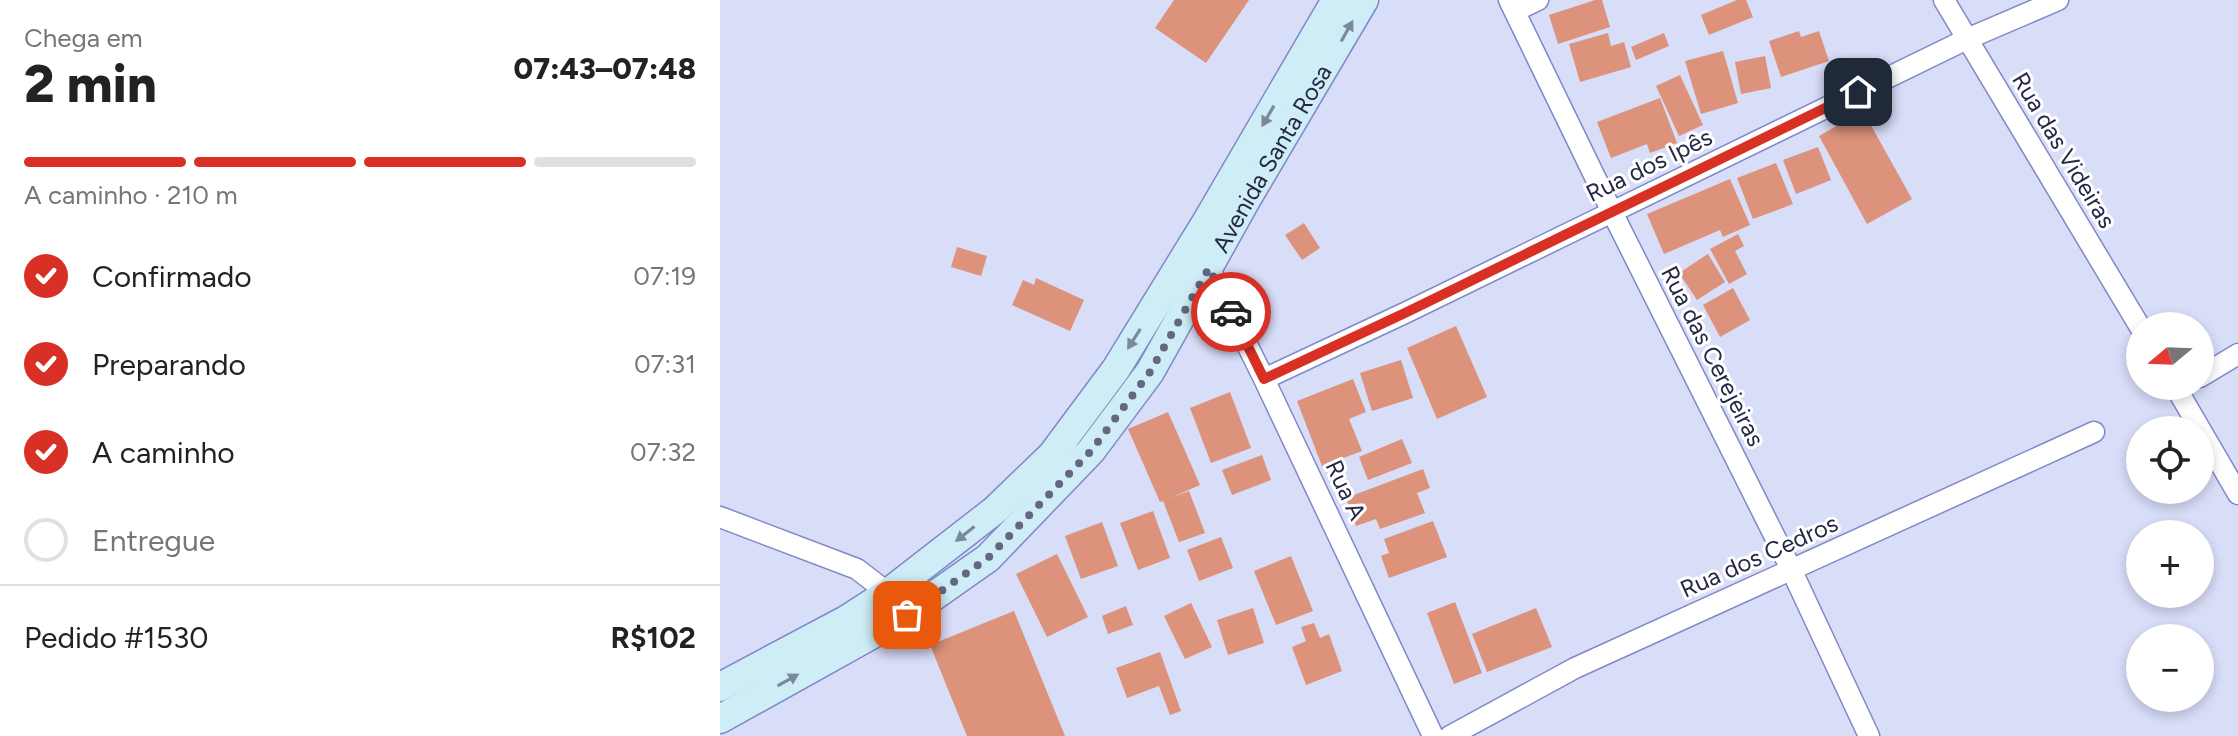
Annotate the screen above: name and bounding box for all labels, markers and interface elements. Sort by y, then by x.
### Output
one-way arrow [1340,20,1354,42]
text: Chega em [24,22,143,54]
text: 07:43–07:48 [514,50,696,87]
text: 2 min [24,53,157,115]
pin [1824,58,1892,126]
street label: Avenida Santa Rosa [1205,59,1337,257]
street label: Rua das Videiras [2006,67,2122,233]
icon: home [1836,70,1880,114]
one-way arrow [1261,105,1275,127]
street label: Rua dos Ipês [1581,122,1717,208]
text: A caminho · 210 m [24,179,238,211]
icon: check [24,254,68,298]
text: Confirmado [92,258,252,295]
text: 07:19 [633,260,696,292]
street label: Rua das Cerejeiras [1655,261,1771,451]
courier [1191,272,1271,352]
icon: car [1209,290,1253,334]
north arrow [2126,312,2214,400]
map controls [2126,312,2214,712]
one-way arrow [1127,328,1142,349]
icon: check [24,342,68,386]
text: Preparando [92,346,246,383]
text: 07:31 [634,348,696,380]
button: locate [2126,416,2214,504]
icon: check [24,430,68,474]
text: A caminho [92,434,235,471]
text: 07:32 [630,436,696,468]
street label: Rua A [1320,455,1373,525]
street label: Rua dos Cedros [1676,508,1842,604]
button: + [2126,520,2214,608]
text: Entregue [92,522,215,559]
one-way arrow [955,525,975,541]
pin [873,581,941,649]
icon: bag [885,593,929,637]
text: Pedido #1530 [24,619,208,656]
text: R$102 [611,619,696,656]
button: − [2126,624,2214,712]
one-way arrow [777,674,799,688]

